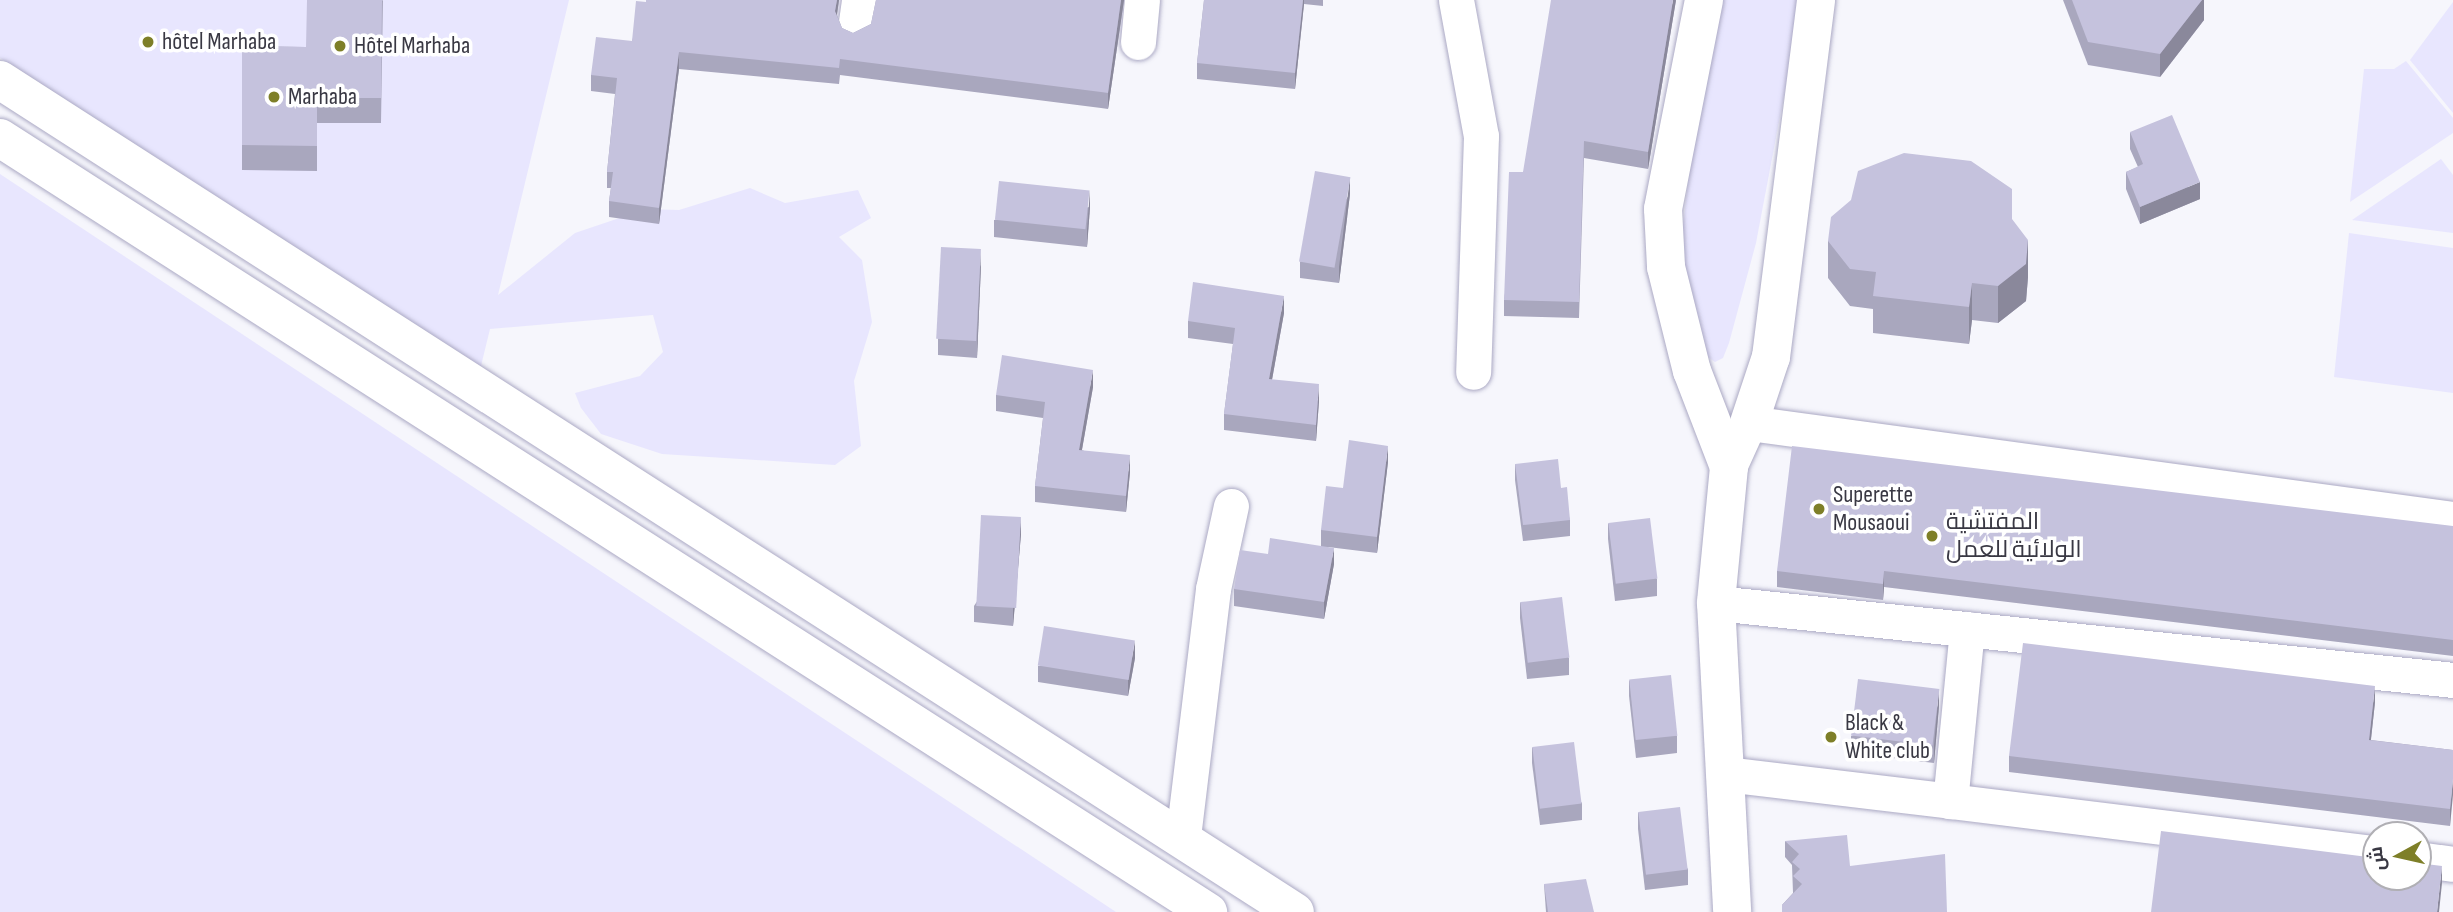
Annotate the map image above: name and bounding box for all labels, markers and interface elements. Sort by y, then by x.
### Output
place label: hôtel Marhaba [162,28,276,56]
place label: Hôtel Marhaba [354,32,470,60]
marker: hôtel Marhaba [140,34,156,50]
marker: Hôtel Marhaba [332,38,348,54]
place label: Marhaba [288,83,357,111]
marker: Marhaba [266,89,282,105]
place label: Superette Mousaoui [1833,481,1913,537]
marker: Superette Mousaoui [1811,501,1827,517]
place label: المفتشية الولائية للعمل [1946,508,2082,564]
marker: المفتشية الولائية للعمل [1924,528,1940,544]
place label: Black & White club [1845,709,1930,765]
marker: Black & White club [1823,729,1839,745]
north arrow [2362,821,2432,891]
text: ش [2365,845,2391,872]

